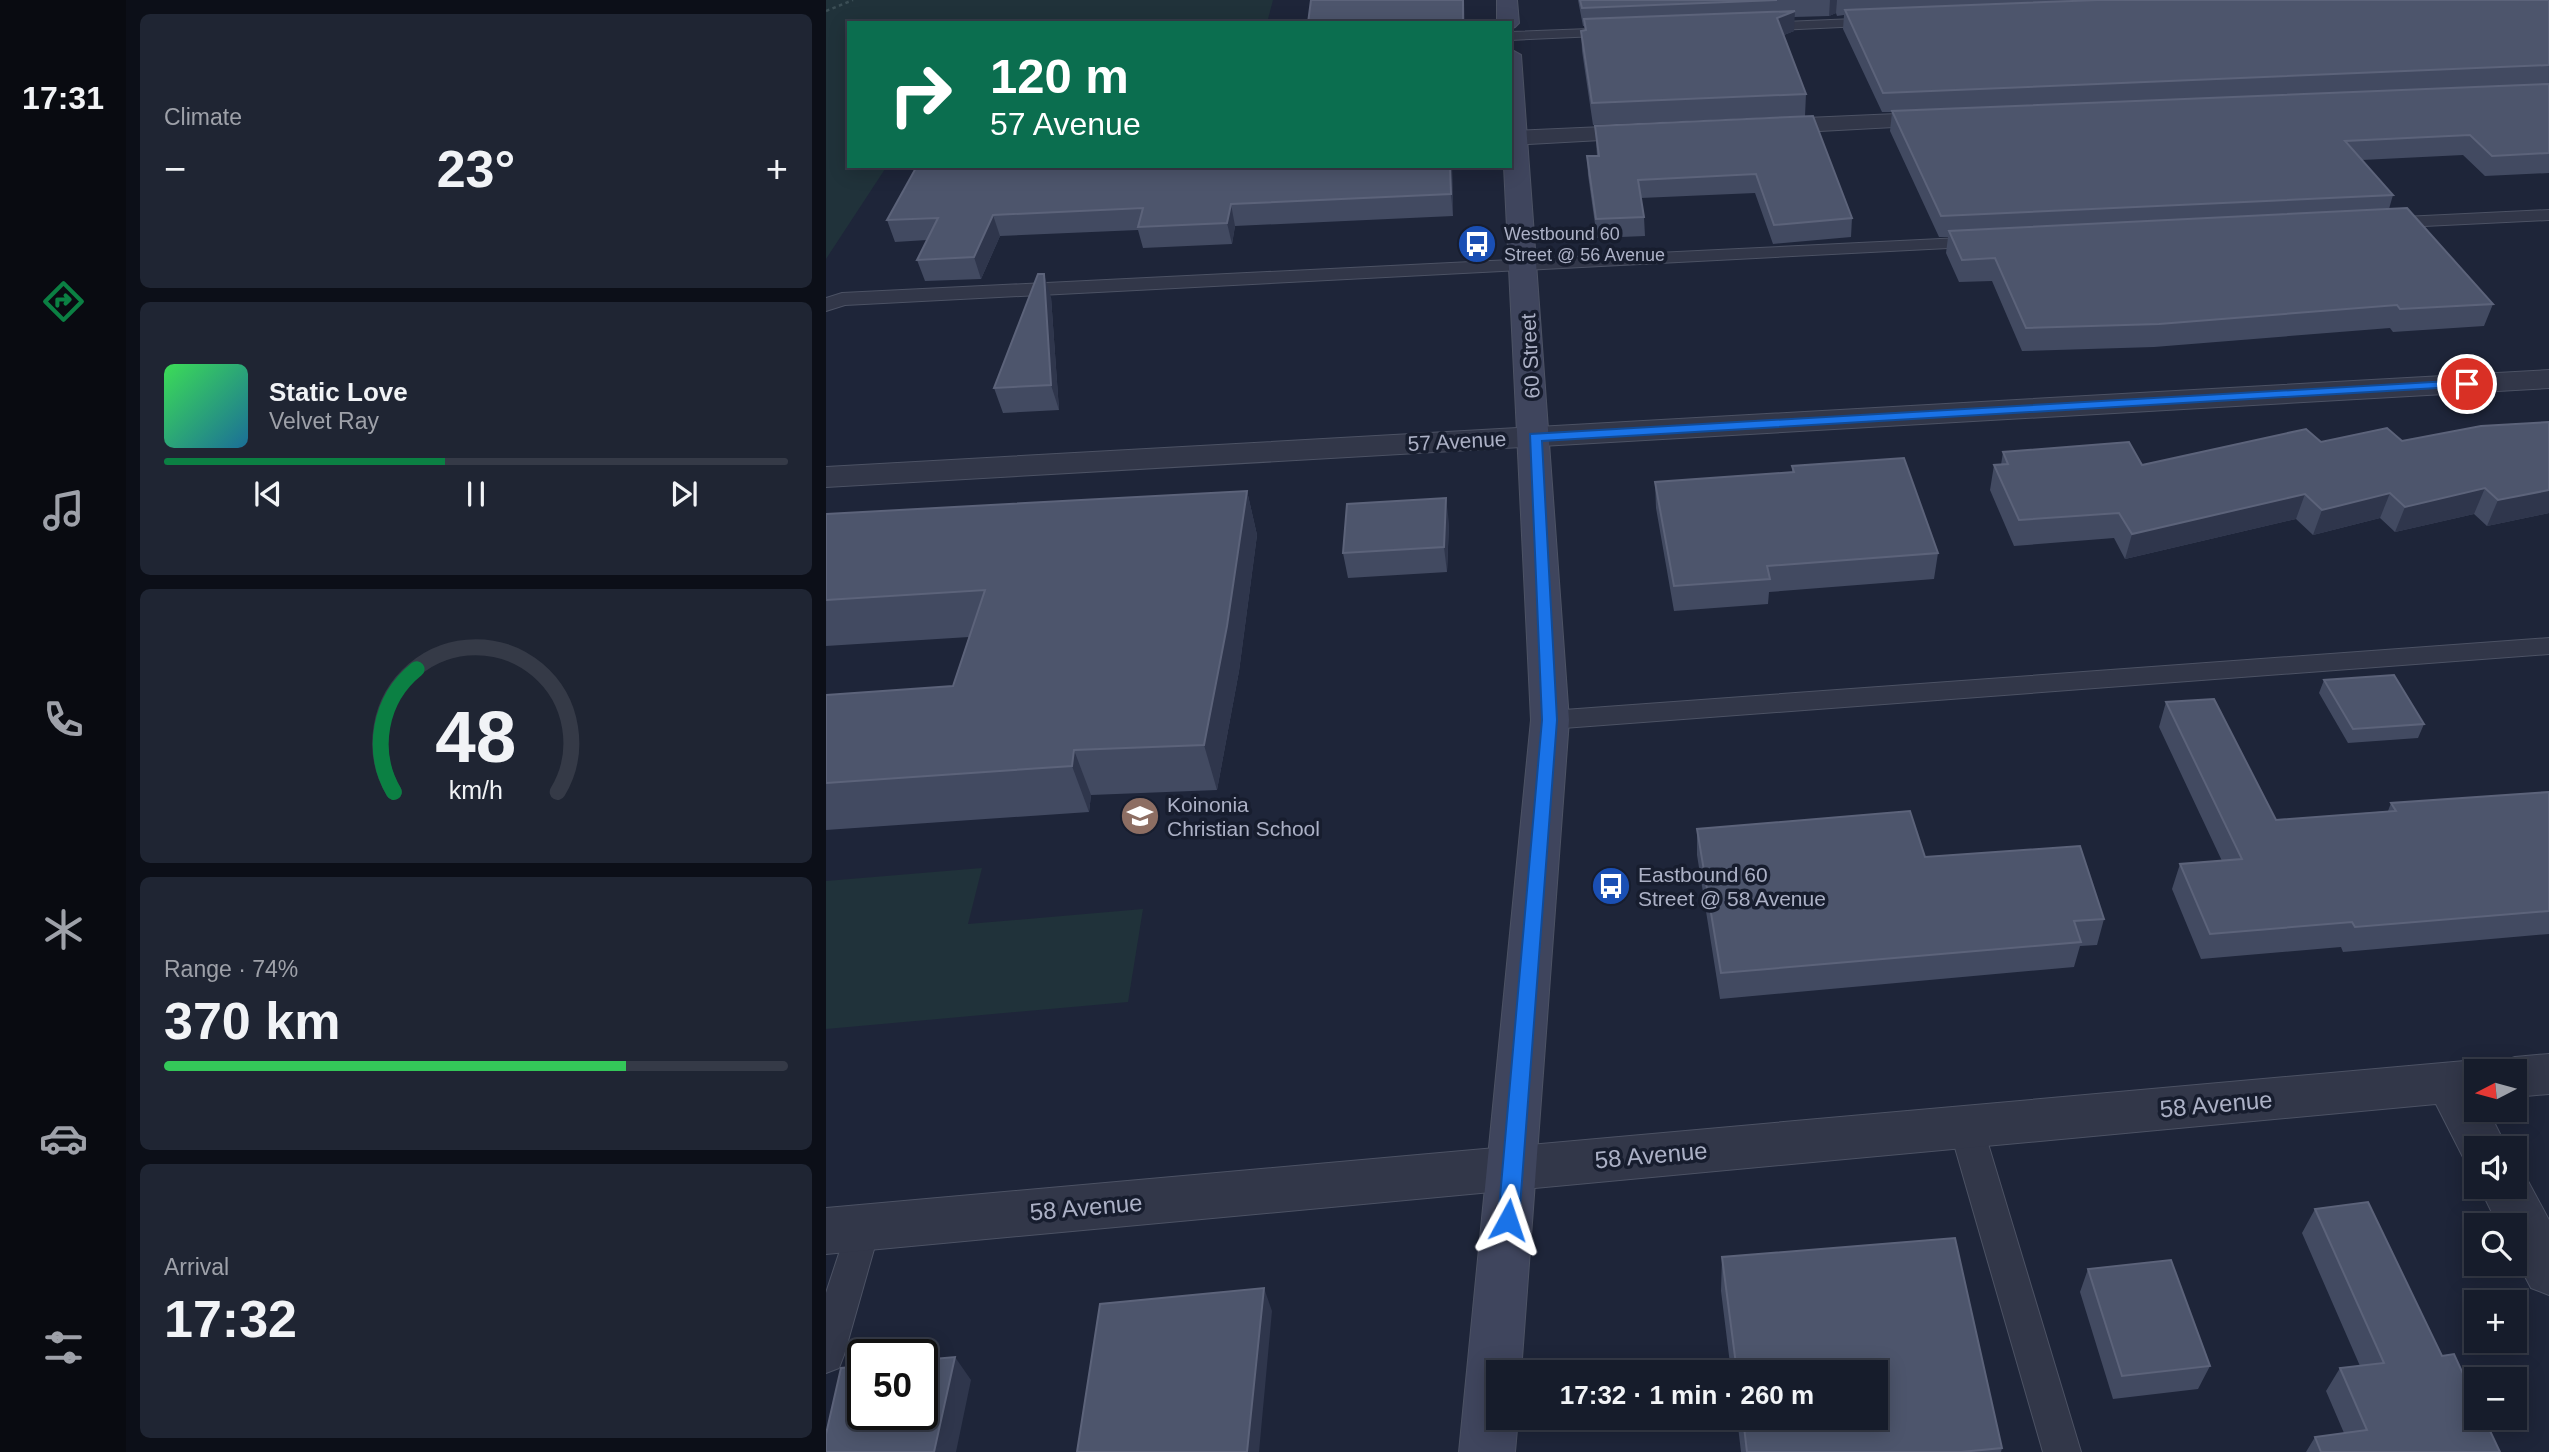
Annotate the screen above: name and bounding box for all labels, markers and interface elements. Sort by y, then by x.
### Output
icon: right [875,49,966,140]
text: 120 m [990,49,1129,103]
text: 17:31 [22,80,104,116]
text: Climate [164,104,242,130]
text: 57 Avenue [990,106,1141,142]
text: 23° [437,140,515,198]
text: − [164,148,186,190]
text: + [766,148,788,190]
bus stop icon: Westbound 60 Street @ 56 Avenue [1456,223,1498,265]
place label: Westbound 60 Street @ 56 Avenue [1504,224,1665,265]
icon: directions [39,277,88,326]
street label: 60 Street [1516,313,1544,399]
pin [2437,354,2497,414]
icon: arrive [2448,365,2486,403]
text: Static Love [269,377,408,407]
text: Velvet Ray [269,408,379,434]
street label: 57 Avenue [1407,427,1507,455]
icon: previous [249,475,287,513]
icon: pause [457,475,495,513]
icon: next [665,475,703,513]
icon: music [39,486,88,535]
icon: phone [39,695,88,744]
text: 48 [436,696,516,777]
text: km/h [449,776,503,804]
place label: Koinonia Christian School [1167,793,1320,840]
school or university icon: Koinonia Christian School [1119,795,1161,837]
place label: Eastbound 60 Street @ 58 Avenue [1638,863,1826,910]
bus stop icon: Eastbound 60 Street @ 58 Avenue [1590,865,1632,907]
icon: climate [39,905,88,954]
text: Range · 74% [164,956,298,982]
text: 370 km [164,992,340,1050]
north arrow [2464,1059,2527,1122]
map controls [2464,1059,2527,1430]
street label: 58 Avenue [2159,1086,2273,1122]
icon: car [39,1114,88,1163]
button: sound [2464,1136,2527,1199]
street label: 58 Avenue [1594,1137,1708,1173]
position arrow [1471,1183,1545,1257]
street label: 58 Avenue [1029,1189,1143,1225]
button: search [2464,1213,2527,1276]
text: Arrival [164,1254,229,1280]
text: 17:32 [164,1290,297,1348]
button: + [2464,1290,2527,1353]
icon: filters [39,1323,88,1372]
speed limit sign: 50 [847,1339,938,1430]
button: − [2464,1367,2527,1430]
text: 17:32 · 1 min · 260 m [1560,1380,1814,1410]

